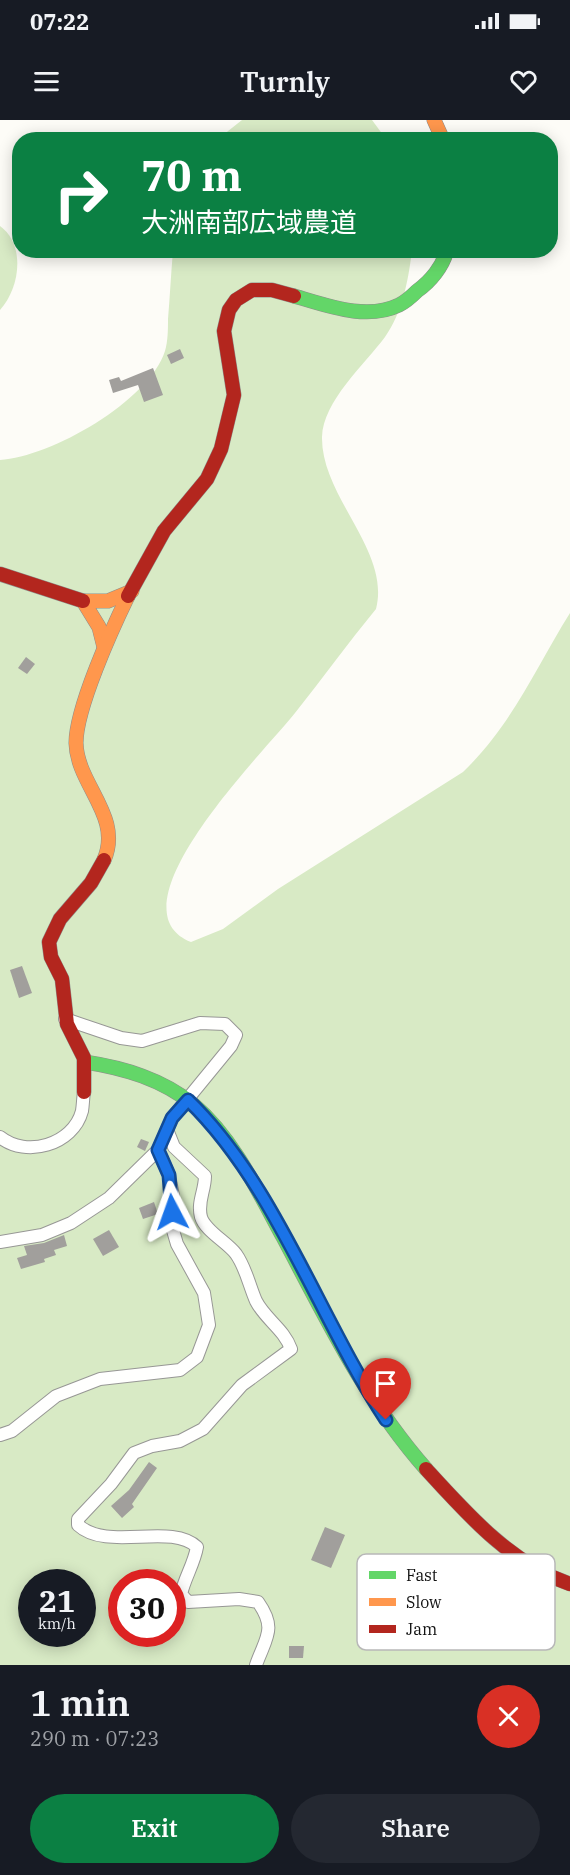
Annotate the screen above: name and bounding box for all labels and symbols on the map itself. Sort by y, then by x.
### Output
position arrow [140,1180,204,1244]
pin [360,1358,411,1420]
legend [357,1554,555,1650]
text: Fast [406,1565,438,1585]
speed limit sign: 30 [108,1569,186,1647]
text: Slow [406,1592,442,1612]
text: Jam [406,1619,437,1639]

